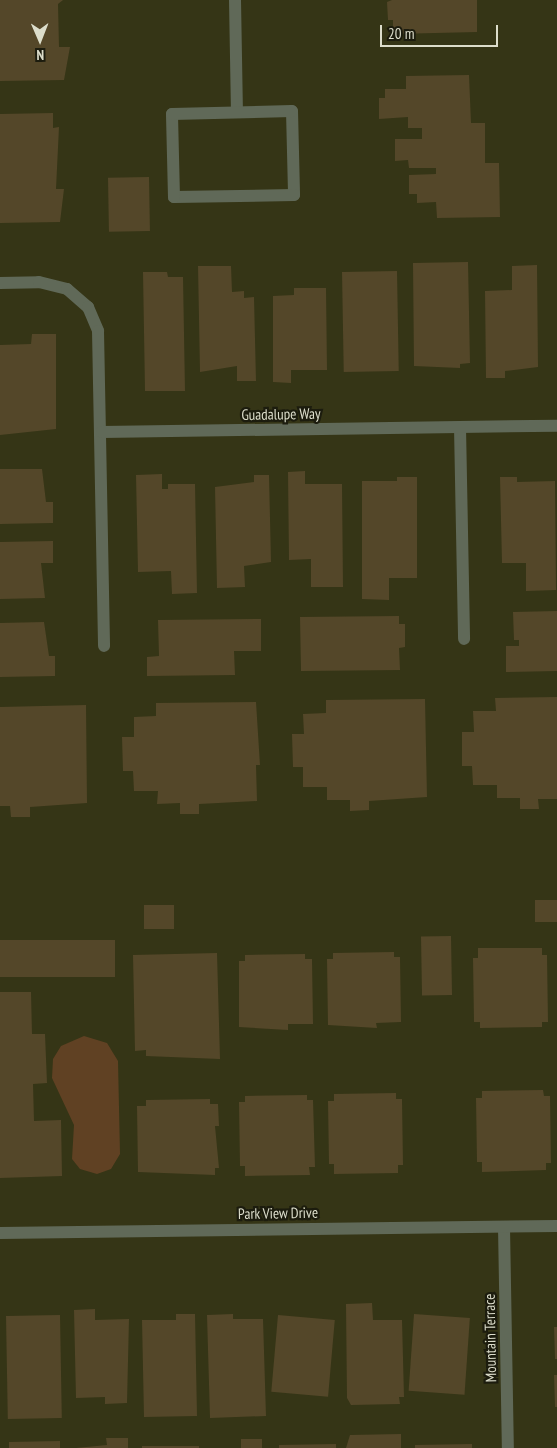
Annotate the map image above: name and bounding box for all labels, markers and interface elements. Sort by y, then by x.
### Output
north arrow [15,15,65,65]
scale bar [382,15,500,47]
text: 20 m [388,24,414,43]
text: N [36,46,44,64]
street label: Guadalupe Way [241,404,321,424]
street label: Park View Drive [237,1203,319,1223]
street label: Mountain Terrace [480,1293,500,1383]

